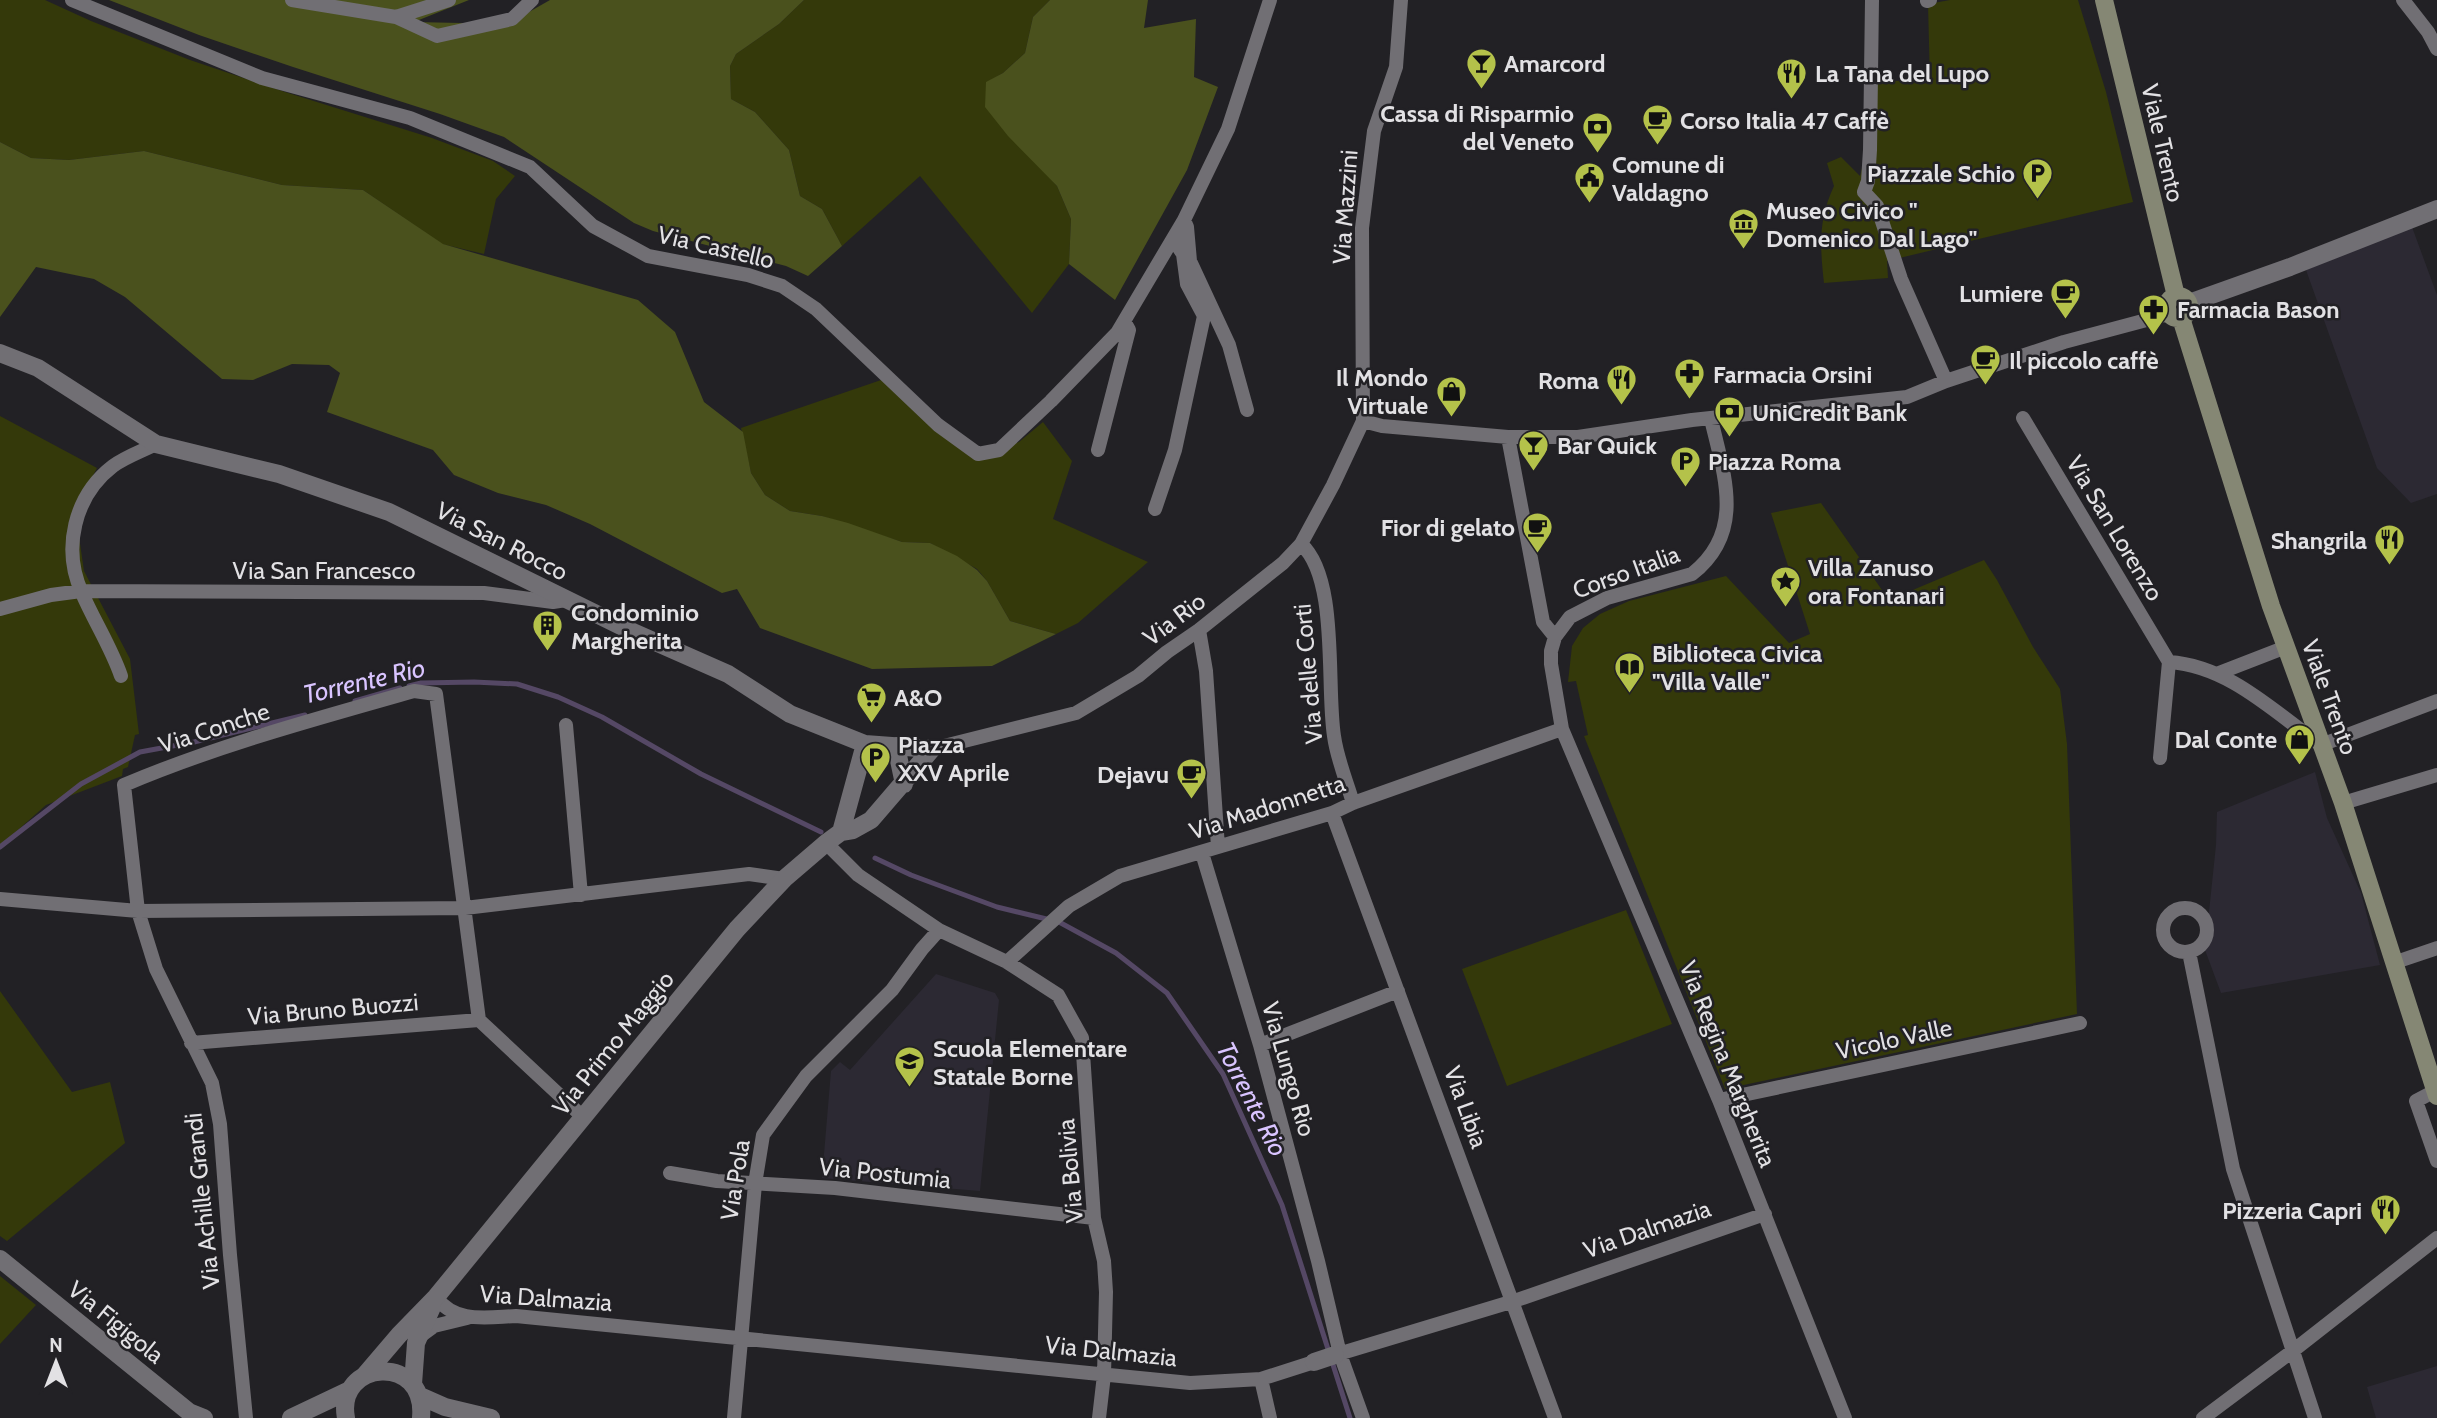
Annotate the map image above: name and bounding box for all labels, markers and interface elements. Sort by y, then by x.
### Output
bar icon: Amarcord [1464,46,1498,90]
place label: Amarcord [1504,49,1605,78]
restaurant icon: La Tana del Lupo [1775,56,1809,100]
place label: La Tana del Lupo [1815,59,1990,88]
street label: Viale Trento [2135,81,2191,205]
place label: Cassa di Risparmio del Veneto [1380,99,1574,156]
cafe icon: Corso Italia 47 Caffè [1640,103,1674,147]
place label: Corso Italia 47 Caffè [1680,106,1889,135]
bank icon: Cassa di Risparmio del Veneto [1580,110,1614,154]
street label: Via Mazzini [1327,149,1363,265]
place label: Comune di Valdagno [1612,150,1725,207]
parking icon: Piazzale Schio [2021,156,2055,200]
place label: Piazzale Schio [1867,159,2015,188]
public building icon: Comune di Valdagno [1572,161,1606,205]
place label: Museo Civico " Domenico Dal Lago" [1766,196,1977,253]
museum icon: Museo Civico " Domenico Dal Lago" [1726,207,1760,251]
street label: Via Castello [655,220,777,274]
cafe icon: Lumiere [2049,276,2083,320]
place label: Lumiere [1959,279,2043,308]
pharmacy icon: Farmacia Bason [2137,292,2171,336]
place label: Farmacia Bason [2177,295,2339,324]
cafe icon: Il piccolo caffè [1969,343,2003,387]
place label: Il piccolo caffè [2009,346,2159,375]
pharmacy icon: Farmacia Orsini [1673,357,1707,401]
place label: Farmacia Orsini [1713,360,1872,389]
place label: Il Mondo Virtuale [1336,363,1428,420]
restaurant icon: Roma [1605,363,1639,407]
place label: Roma [1538,366,1599,395]
shop icon: Il Mondo Virtuale [1434,374,1468,418]
bank icon: UniCredit Bank [1712,395,1746,439]
place label: UniCredit Bank [1752,398,1908,427]
bar icon: Bar Quick [1517,428,1551,472]
place label: Bar Quick [1557,431,1657,460]
parking icon: Piazza Roma [1668,444,1702,488]
place label: Piazza Roma [1708,447,1841,476]
street label: Via San Lorenzo [2060,450,2170,606]
street label: Via San Rocco [431,495,573,587]
cafe icon: Fior di gelato [1521,510,1555,554]
place label: Fior di gelato [1381,513,1515,542]
restaurant icon: Shangrila [2373,523,2407,567]
place label: Shangrila [2271,526,2367,555]
street label: Corso Italia [1569,539,1684,605]
place label: Villa Zanuso ora Fontanari [1808,553,1944,610]
street label: Via San Francesco [233,556,415,585]
place icon: Villa Zanuso ora Fontanari [1768,564,1802,608]
street label: Via Rio [1137,586,1211,652]
place label: Condominio Margherita [571,598,699,655]
street label: Via delle Corti [1287,603,1329,745]
building icon: Condominio Margherita [531,609,565,653]
street label: Viale Trento [2296,636,2364,758]
place label: Biblioteca Civica "Villa Valle" [1652,639,1822,696]
library icon: Biblioteca Civica "Villa Valle" [1612,650,1646,694]
water label: Torrente Rio [300,651,428,711]
supermarket icon: A&O [854,680,888,724]
place label: A&O [894,683,942,712]
street label: Via Conche [155,696,273,760]
shop icon: Dal Conte [2283,722,2317,766]
place label: Dal Conte [2174,725,2277,754]
place label: Piazza XXV Aprile [897,730,1009,787]
parking icon: Piazza XXV Aprile [858,741,892,785]
cafe icon: Dejavu [1175,757,1209,801]
place label: Dejavu [1097,760,1169,789]
street label: Via Madonnetta [1186,768,1349,846]
street label: Via Regina Margherita [1673,957,1783,1172]
street label: Via Primo Maggio [546,965,680,1121]
street label: Via Bruno Buozzi [246,987,420,1031]
street label: Via Lungo Rio [1256,998,1322,1140]
street label: Vicolo Valle [1833,1013,1955,1065]
place label: Scuola Elementare Statale Borne [933,1034,1127,1091]
water label: Torrente Rio [1210,1036,1294,1162]
school or university icon: Scuola Elementare Statale Borne [893,1045,927,1089]
street label: Via Libia [1438,1062,1494,1152]
street label: Via Achille Grandi [178,1112,226,1290]
street label: Via Bolivia [1051,1117,1089,1224]
street label: Via Pola [714,1137,756,1223]
street label: Via Postumia [818,1152,953,1194]
restaurant icon: Pizzeria Capri [2368,1193,2402,1237]
street label: Via Dalmazia [1580,1194,1715,1264]
place label: Pizzeria Capri [2222,1196,2362,1225]
street label: Via Figigola [62,1275,170,1370]
street label: Via Dalmazia [479,1279,614,1317]
north arrow [21,1327,91,1397]
street label: Via Dalmazia [1044,1330,1179,1372]
text: N [49,1334,63,1357]

